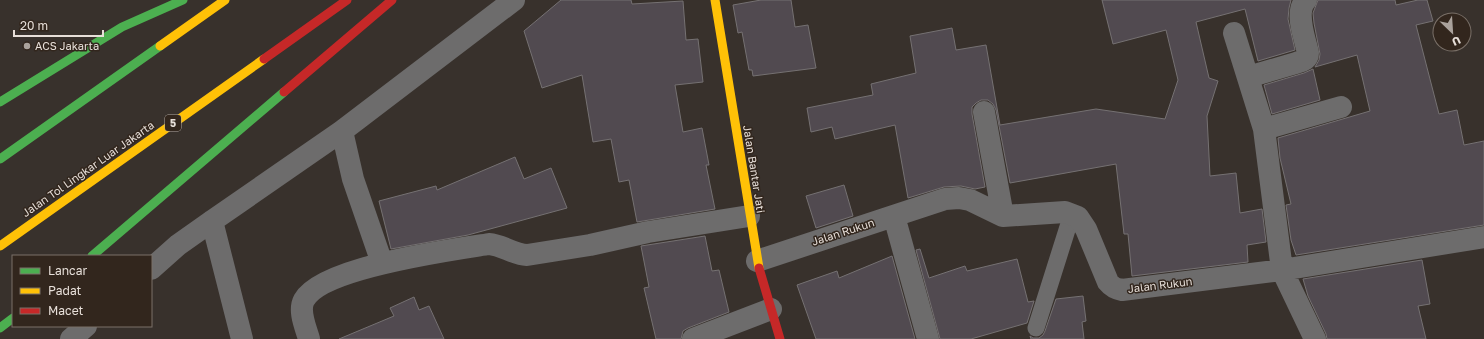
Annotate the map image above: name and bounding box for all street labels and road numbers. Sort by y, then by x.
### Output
road number: 5 [165,115,181,131]
street label: Jalan Tol Lingkar Luar Jakarta [19,118,156,219]
street label: Jalan Bantar Jati [741,124,768,214]
street label: Jalan Rukun [810,215,876,248]
street label: Jalan Rukun [1127,274,1193,295]

